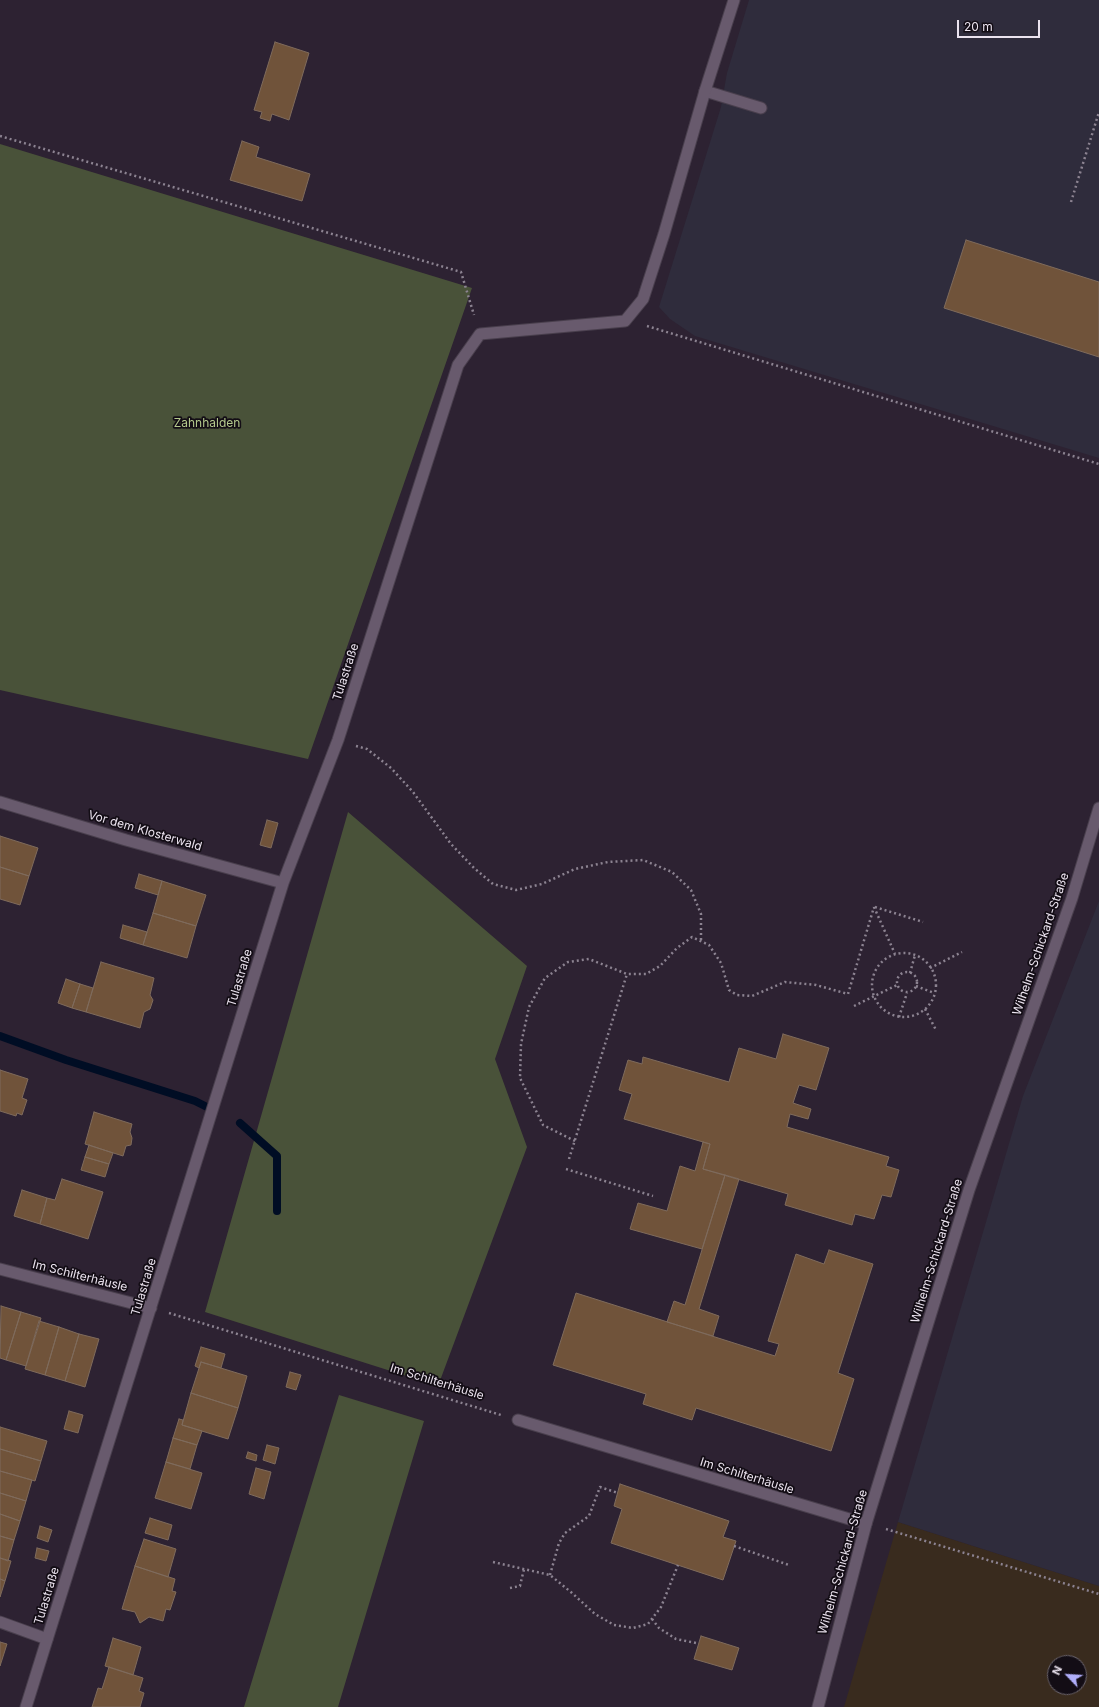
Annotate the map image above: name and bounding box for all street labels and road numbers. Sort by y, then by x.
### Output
street label: Tulastraße [330,641,362,703]
street label: Vor dem Klosterwald [86,808,204,854]
street label: Wilhelm-Schickard-Straße [1010,871,1072,1017]
street label: Tulastraße [224,947,256,1009]
street label: Wilhelm-Schickard-Straße [908,1177,966,1325]
street label: Tulastraße [128,1256,160,1318]
street label: Im Schilterhäusle [31,1257,129,1295]
street label: Im Schilterhäusle [388,1361,486,1403]
street label: Im Schilterhäusle [698,1455,796,1497]
street label: Wilhelm-Schickard-Straße [815,1488,871,1636]
street label: Tulastraße [31,1565,63,1627]

